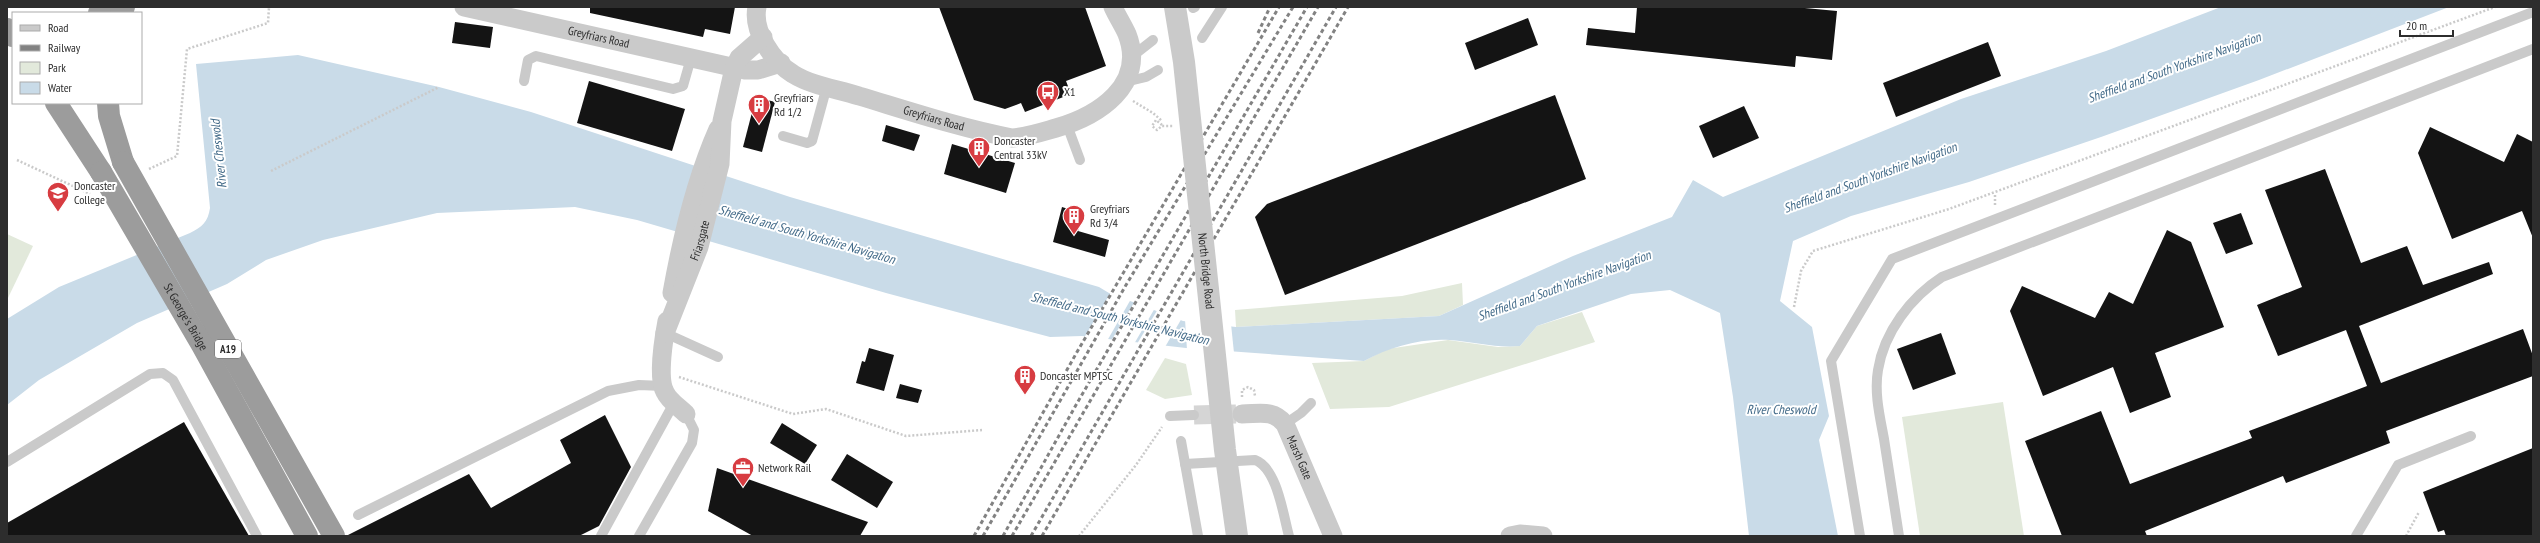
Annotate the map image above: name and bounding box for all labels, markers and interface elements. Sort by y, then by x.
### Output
legend [12,12,142,104]
scale bar [2400,12,2453,38]
text: 20 m [2406,18,2427,33]
text: Road [48,20,68,35]
street label: Greyfriars Road [567,23,631,51]
water label: Sheffield and South Yorkshire Navigation [2085,28,2264,107]
text: Railway [48,40,81,55]
text: Park [48,60,66,75]
bus stop icon: X1 [1035,79,1061,112]
text: Water [48,80,73,95]
place label: X1 [1064,84,1075,99]
place label: Greyfriars Rd 1/2 [774,90,814,119]
building icon: Greyfriars Rd 1/2 [746,92,772,125]
street label: Greyfriars Road [902,102,966,134]
water label: River Cheswold [206,116,231,189]
place label: Doncaster Central 33kV [994,133,1048,162]
building icon: Doncaster Central 33kV [966,135,992,168]
water label: Sheffield and South Yorkshire Navigation [1781,138,1960,217]
place label: Doncaster College [74,178,116,207]
school or university icon: Doncaster College [45,180,71,213]
water label: Sheffield and South Yorkshire Navigation [717,201,898,268]
place label: Greyfriars Rd 3/4 [1090,201,1130,230]
building icon: Greyfriars Rd 3/4 [1061,203,1087,236]
street label: Friarsgate [686,219,712,263]
street label: North Bridge Road [1195,232,1218,310]
water label: Sheffield and South Yorkshire Navigation [1475,246,1654,325]
street label: St George's Bridge [161,281,212,353]
water label: Sheffield and South Yorkshire Navigation [1029,288,1212,349]
road number: A19 [215,340,241,358]
building icon: Doncaster MPTSC [1012,363,1038,396]
place label: Doncaster MPTSC [1040,368,1113,383]
water label: River Cheswold [1746,401,1818,418]
street label: Marsh Gate [1284,433,1316,482]
office icon: Network Rail [730,455,756,488]
place label: Network Rail [758,460,811,475]

